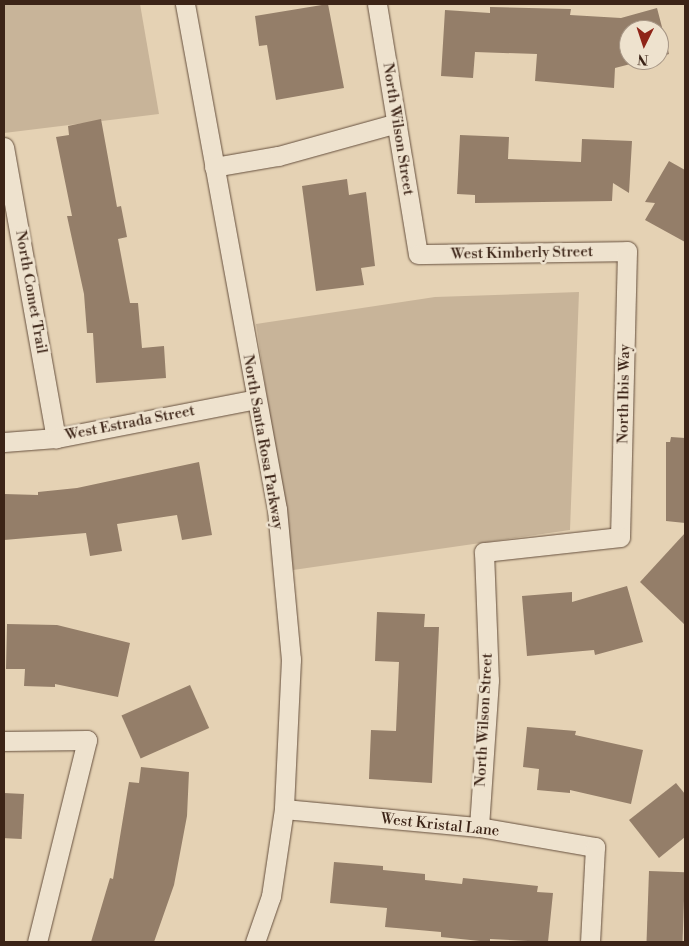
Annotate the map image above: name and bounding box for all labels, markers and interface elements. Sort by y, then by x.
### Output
north arrow [619,20,669,70]
text: N [637,50,649,68]
street label: North Wilson Street [379,61,417,197]
street label: North Comet Trail [11,229,51,355]
street label: West Kimberly Street [451,243,593,263]
street label: North Ibis Way [614,344,634,444]
street label: North Santa Rosa Parkway [239,353,287,531]
street label: West Estrada Street [64,402,196,444]
street label: North Wilson Street [472,653,496,787]
street label: West Kristal Lane [380,810,500,840]

